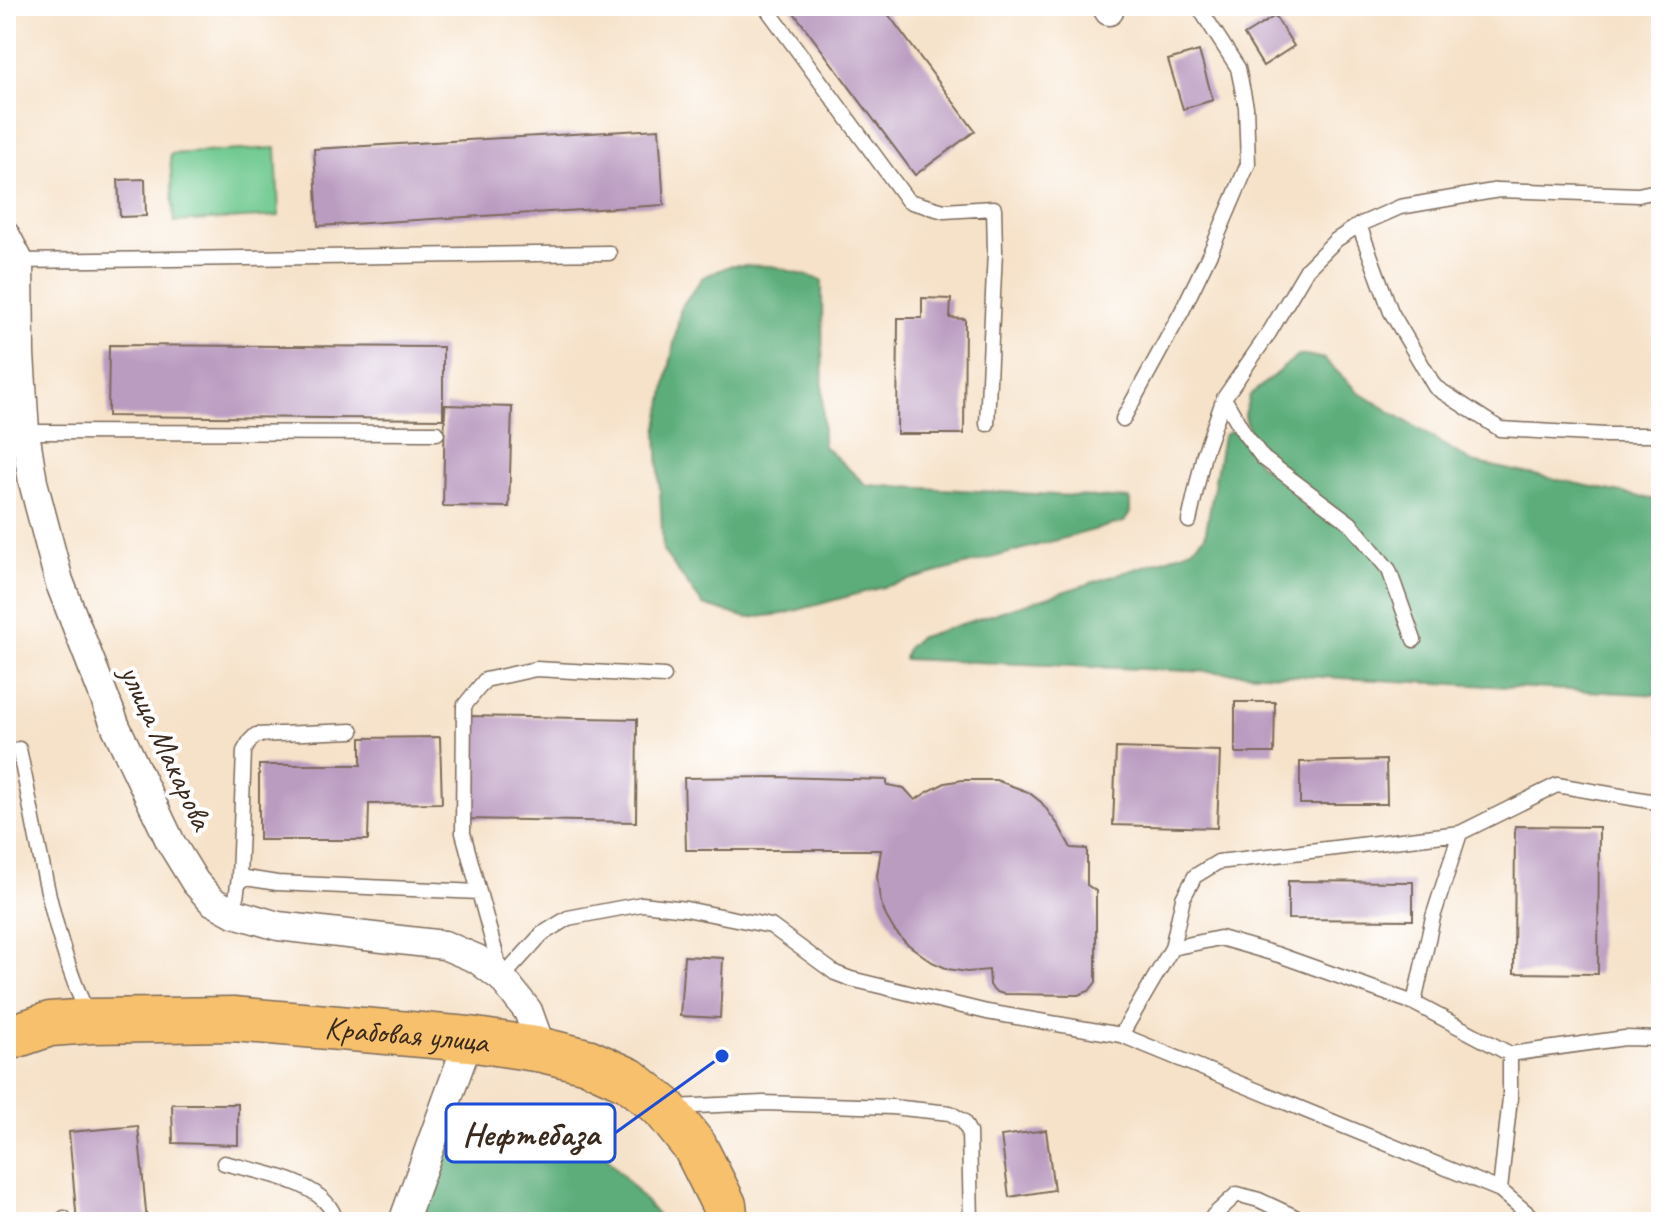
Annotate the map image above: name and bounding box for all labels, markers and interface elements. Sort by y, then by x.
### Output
street label: улица Макарова [110,656,223,838]
street label: Крабовая улица [323,1007,493,1063]
callout: Нефтебаза [446,1104,615,1162]
text: Нефтебаза [463,1112,602,1156]

